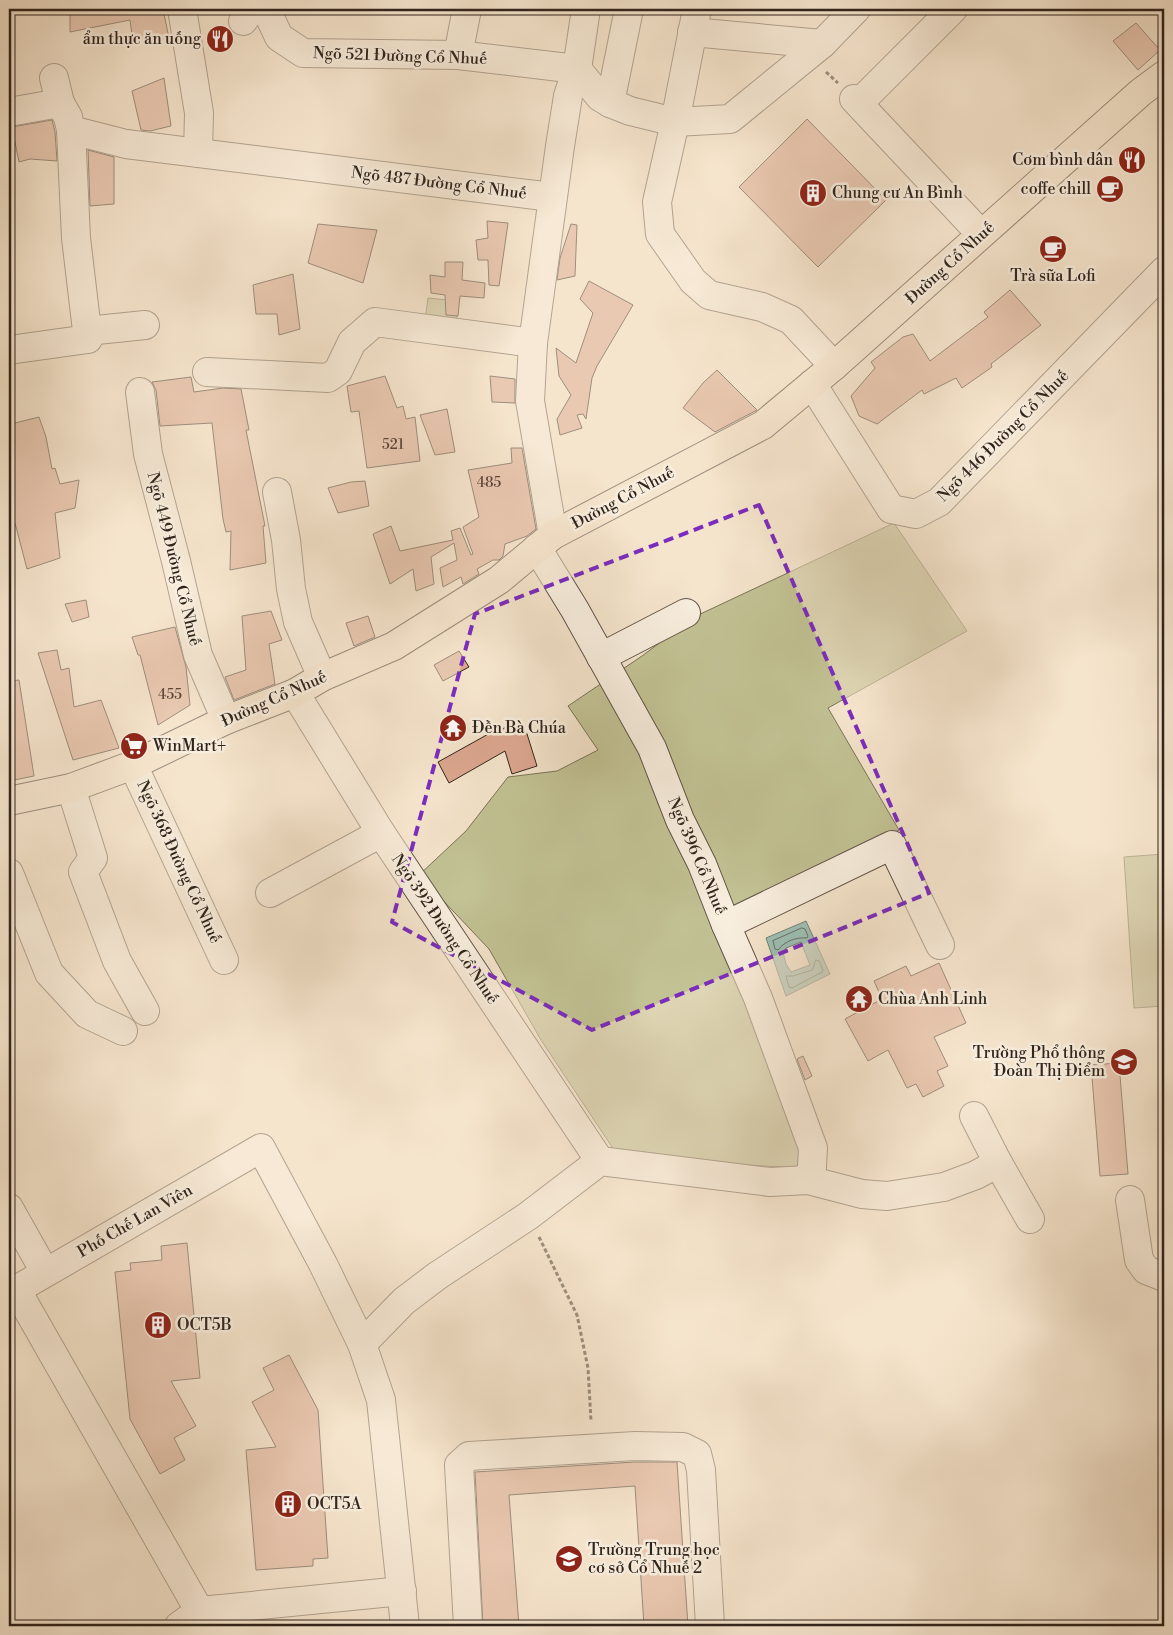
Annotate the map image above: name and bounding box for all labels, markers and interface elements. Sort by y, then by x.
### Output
restaurant icon: ẩm thực ăn uống [205,24,235,54]
place label: ẩm thực ăn uống [83,29,202,49]
street label: Ngõ 521 Đường Cổ Nhuế [313,43,487,69]
restaurant icon: Cơm bình dân [1117,145,1147,175]
place label: Cơm bình dân [1012,150,1113,170]
street label: Ngõ 487 Đường Cổ Nhuế [350,162,528,204]
cafe icon: coffe chill [1095,174,1125,204]
building icon: Chung cư An Bình [798,178,828,208]
place label: coffe chill [1021,179,1091,199]
place label: Chung cư An Bình [832,183,963,203]
street label: Đường Cổ Nhuế [901,218,999,308]
cafe icon: Trà sữa Lofi [1038,234,1068,264]
place label: Trà sữa Lofi [1010,266,1096,286]
street label: Ngõ 446 Đường Cổ Nhuế [933,366,1073,506]
house number: 521 [382,436,404,454]
street label: Đường Cổ Nhuế [568,463,678,533]
street label: Ngõ 449 Đường Cổ Nhuế [143,470,205,648]
house number: 485 [477,474,502,492]
street label: Đường Cổ Nhuế [218,667,330,731]
house number: 455 [158,686,182,704]
temple icon: Đền Bà Chúa [438,713,468,743]
place label: Đền Bà Chúa [472,718,567,738]
supermarket icon: WinMart+ [119,731,149,761]
place label: WinMart+ [152,736,226,756]
street label: Ngõ 368 Đường Cổ Nhuế [132,777,226,947]
street label: Ngõ 396 Cổ Nhuế [663,794,731,918]
street label: Ngõ 392 Đường Cổ Nhuế [387,850,503,1008]
temple icon: Chùa Anh Linh [844,984,874,1014]
place label: Chùa Anh Linh [878,989,988,1009]
place label: Trường Phổ thông Đoàn Thị Điểm [973,1043,1106,1081]
school or university icon: Trường Phổ thông Đoàn Thị Điểm [1109,1047,1139,1077]
street label: Phố Chế Lan Viên [74,1180,197,1262]
building icon: OCT5B [143,1310,173,1340]
place label: OCT5B [177,1315,232,1335]
building icon: OCT5A [273,1489,303,1519]
place label: OCT5A [307,1494,363,1514]
place label: Trường Trung học cơ sở Cổ Nhuế 2 [588,1540,720,1578]
school or university icon: Trường Trung học cơ sở Cổ Nhuế 2 [554,1544,584,1574]

